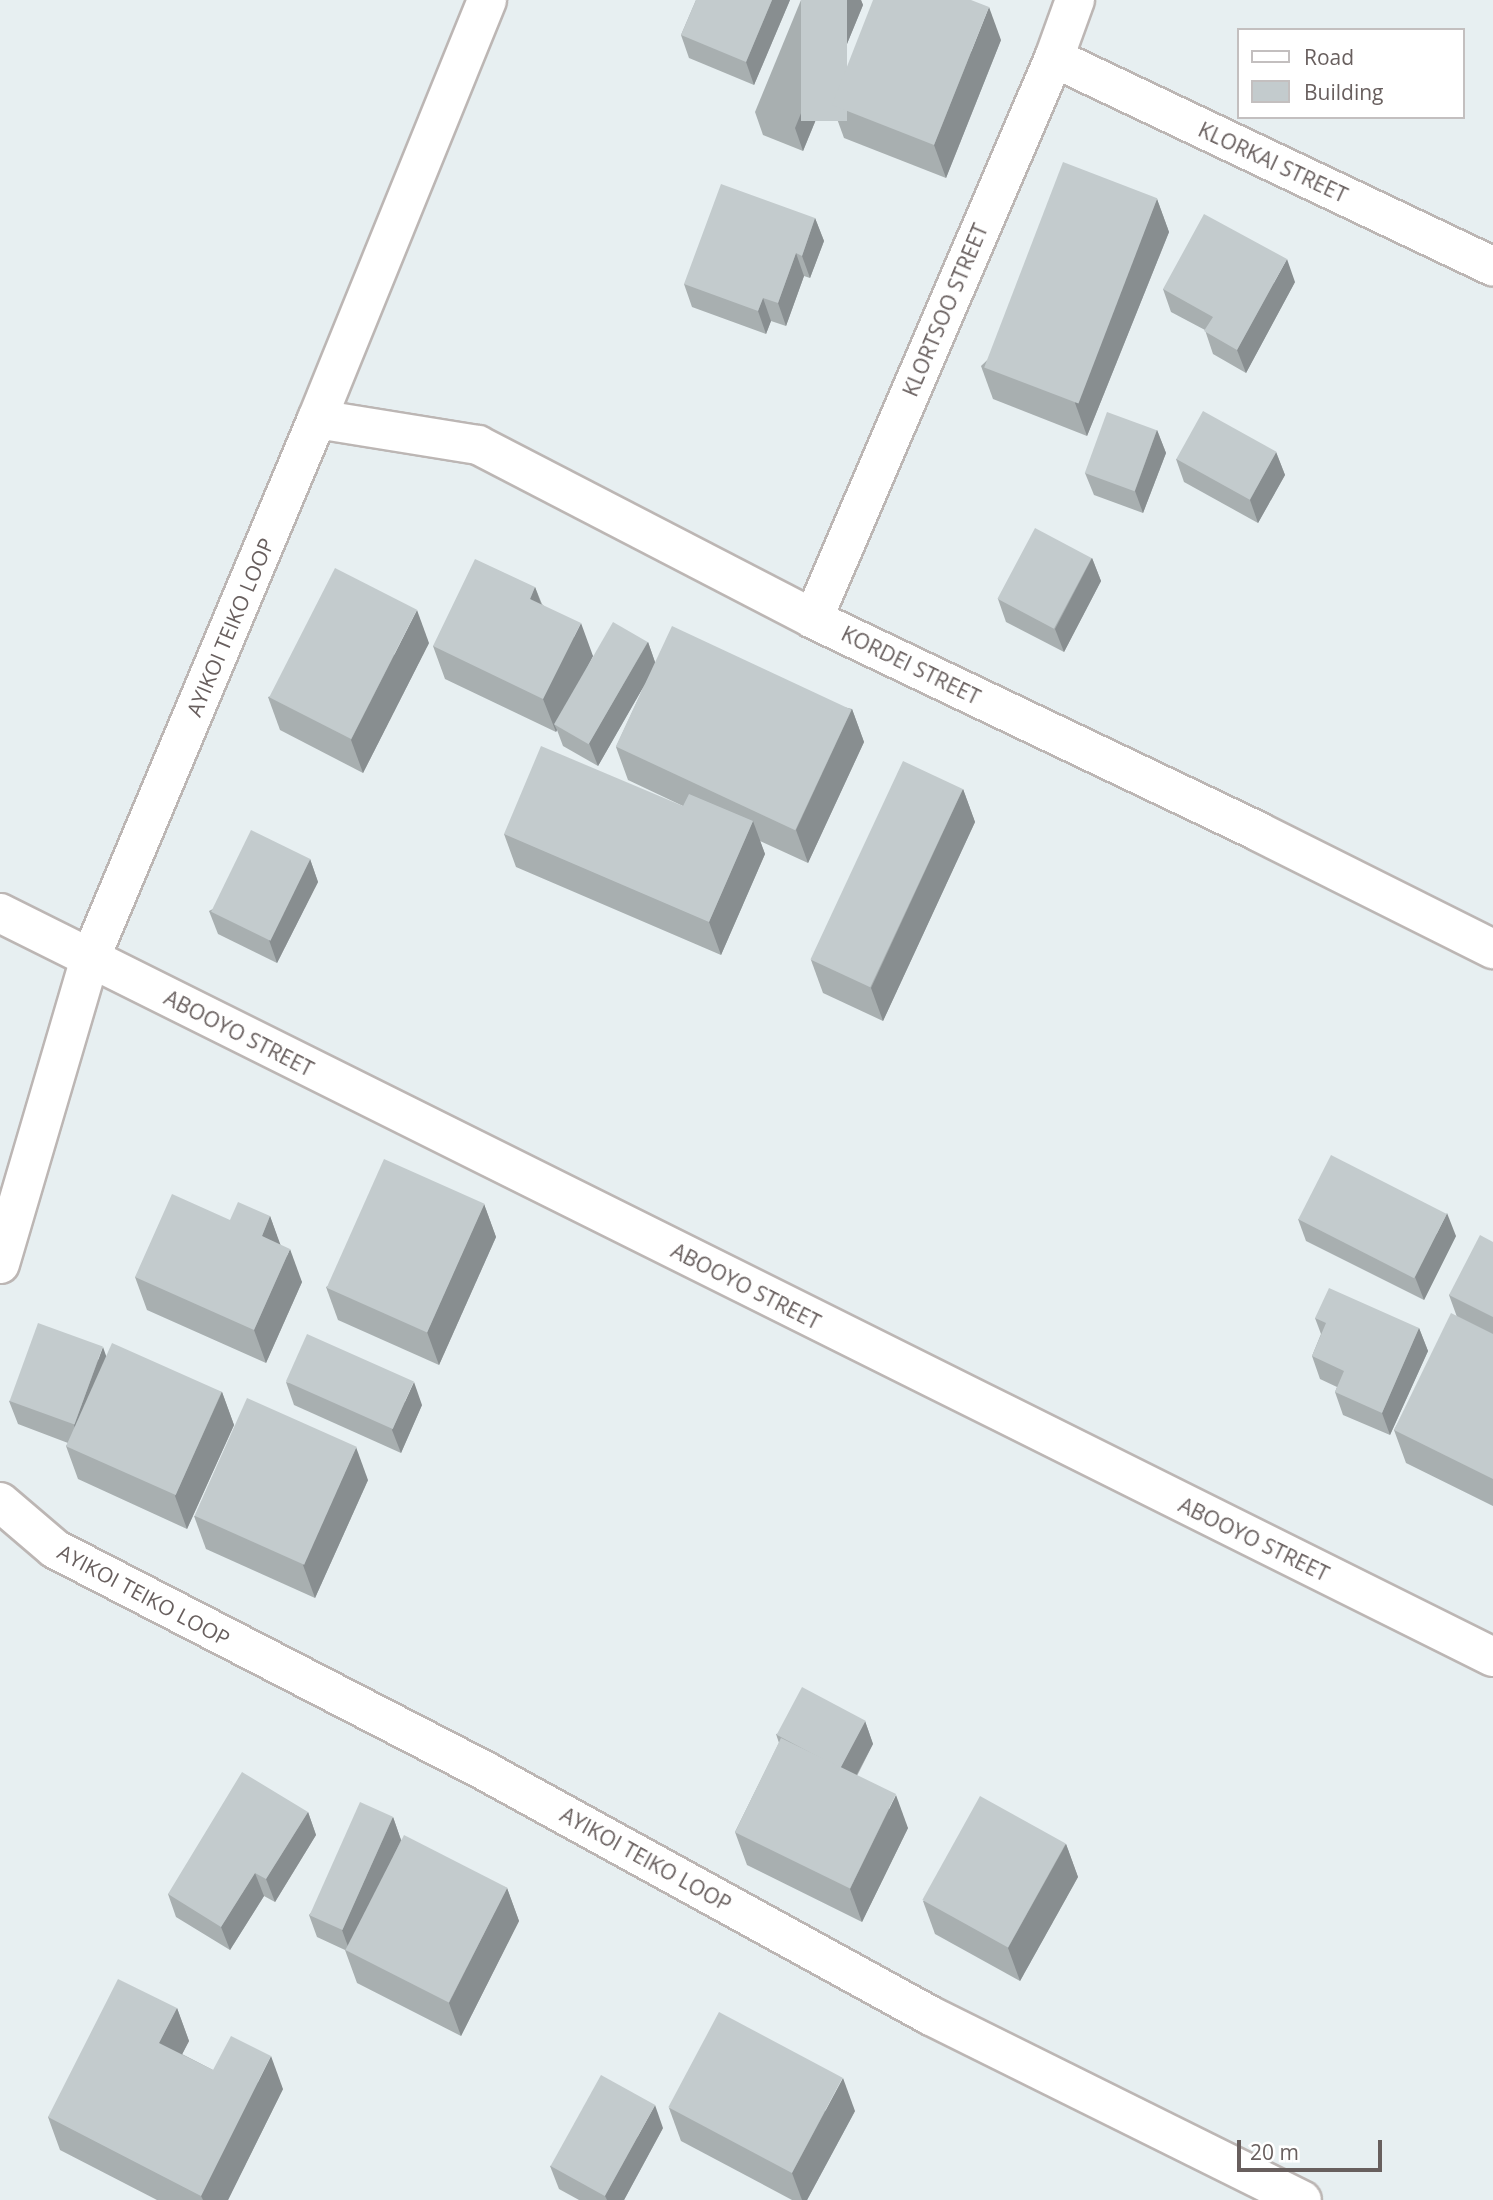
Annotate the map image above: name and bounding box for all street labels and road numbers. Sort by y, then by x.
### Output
street label: KLORKAI STREET [1194,116,1352,208]
street label: KLORTSOO STREET [897,220,993,400]
street label: AYIKOI TEIKO LOOP [181,534,279,720]
street label: KORDEI STREET [837,621,985,709]
street label: ABOOYO STREET [160,985,318,1081]
street label: ABOOYO STREET [667,1238,825,1334]
street label: ABOOYO STREET [1175,1492,1333,1586]
street label: AYIKOI TEIKO LOOP [54,1539,234,1651]
street label: AYIKOI TEIKO LOOP [556,1802,736,1916]

